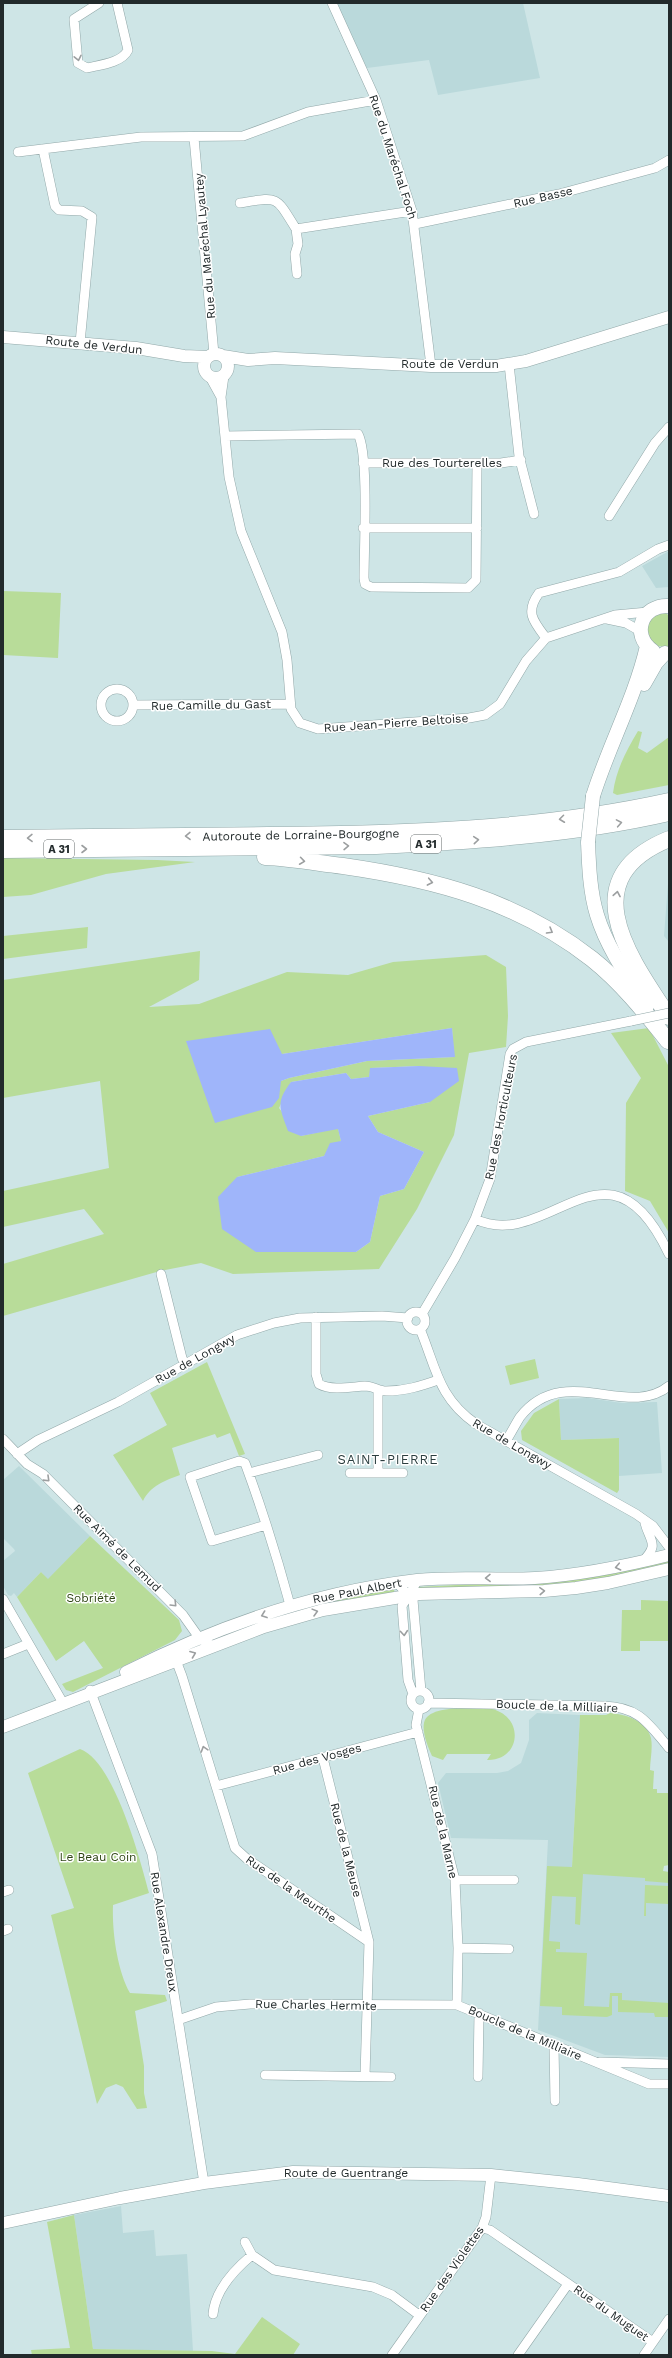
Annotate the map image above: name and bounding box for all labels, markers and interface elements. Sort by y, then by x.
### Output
one-way arrow [73,55,82,61]
street label: Rue du Maréchal Foch [366,93,420,221]
street label: Rue du Maréchal Lyautey [192,172,218,320]
street label: Rue Basse [512,183,574,211]
street label: Route de Verdun [45,333,143,357]
street label: Route de Verdun [401,357,499,371]
street label: Rue des Tourterelles [382,456,502,470]
street label: Rue Camille du Gast [151,697,271,713]
street label: Rue Jean-Pierre Beltoise [323,711,469,735]
one-way arrow [559,815,565,824]
one-way arrow [616,819,622,828]
street label: Autoroute de Lorraine-Bourgogne [202,826,400,844]
one-way arrow [185,832,191,840]
one-way arrow [27,833,33,842]
road number: A 31 [411,835,441,853]
one-way arrow [473,836,479,845]
road number: A 31 [44,840,74,858]
one-way arrow [343,842,349,851]
one-way arrow [81,845,87,853]
one-way arrow [299,856,305,865]
one-way arrow [427,877,433,886]
one-way arrow [612,891,621,897]
one-way arrow [546,926,553,933]
street label: Rue des Horticulteurs [482,1053,520,1181]
street label: Rue de Longwy [153,1331,238,1387]
street label: Rue de Longwy [470,1416,555,1473]
district label: SAINT-PIERRE [337,1452,439,1467]
one-way arrow [42,1474,50,1481]
street label: Rue Aimé de Lemud [70,1501,164,1595]
one-way arrow [614,1563,621,1571]
one-way arrow [485,1574,491,1583]
street label: Rue Paul Albert [311,1576,403,1606]
one-way arrow [539,1586,545,1595]
park label: Sobriété [66,1591,116,1605]
one-way arrow [169,1599,176,1607]
one-way arrow [312,1608,319,1617]
one-way arrow [260,1610,267,1618]
one-way arrow [399,1630,408,1636]
one-way arrow [189,1651,196,1659]
street label: Boucle de la Milliaire [496,1697,618,1715]
street label: Rue des Vosges [271,1740,363,1778]
one-way arrow [200,1745,209,1752]
street label: Rue de la Marne [425,1784,461,1880]
street label: Rue de la Meuse [327,1801,365,1899]
park label: Le Beau Coin [59,1850,137,1864]
street label: Rue de la Meurthe [243,1852,339,1926]
street label: Rue Alexandre Dreux [148,1871,180,1993]
street label: Rue Charles Hermite [255,1997,377,2013]
street label: Boucle de la Milliaire [466,2003,584,2063]
street label: Route de Guentrange [284,2166,408,2180]
street label: Rue des Violettes [417,2223,487,2315]
street label: Rue du Muguet [571,2282,651,2344]

